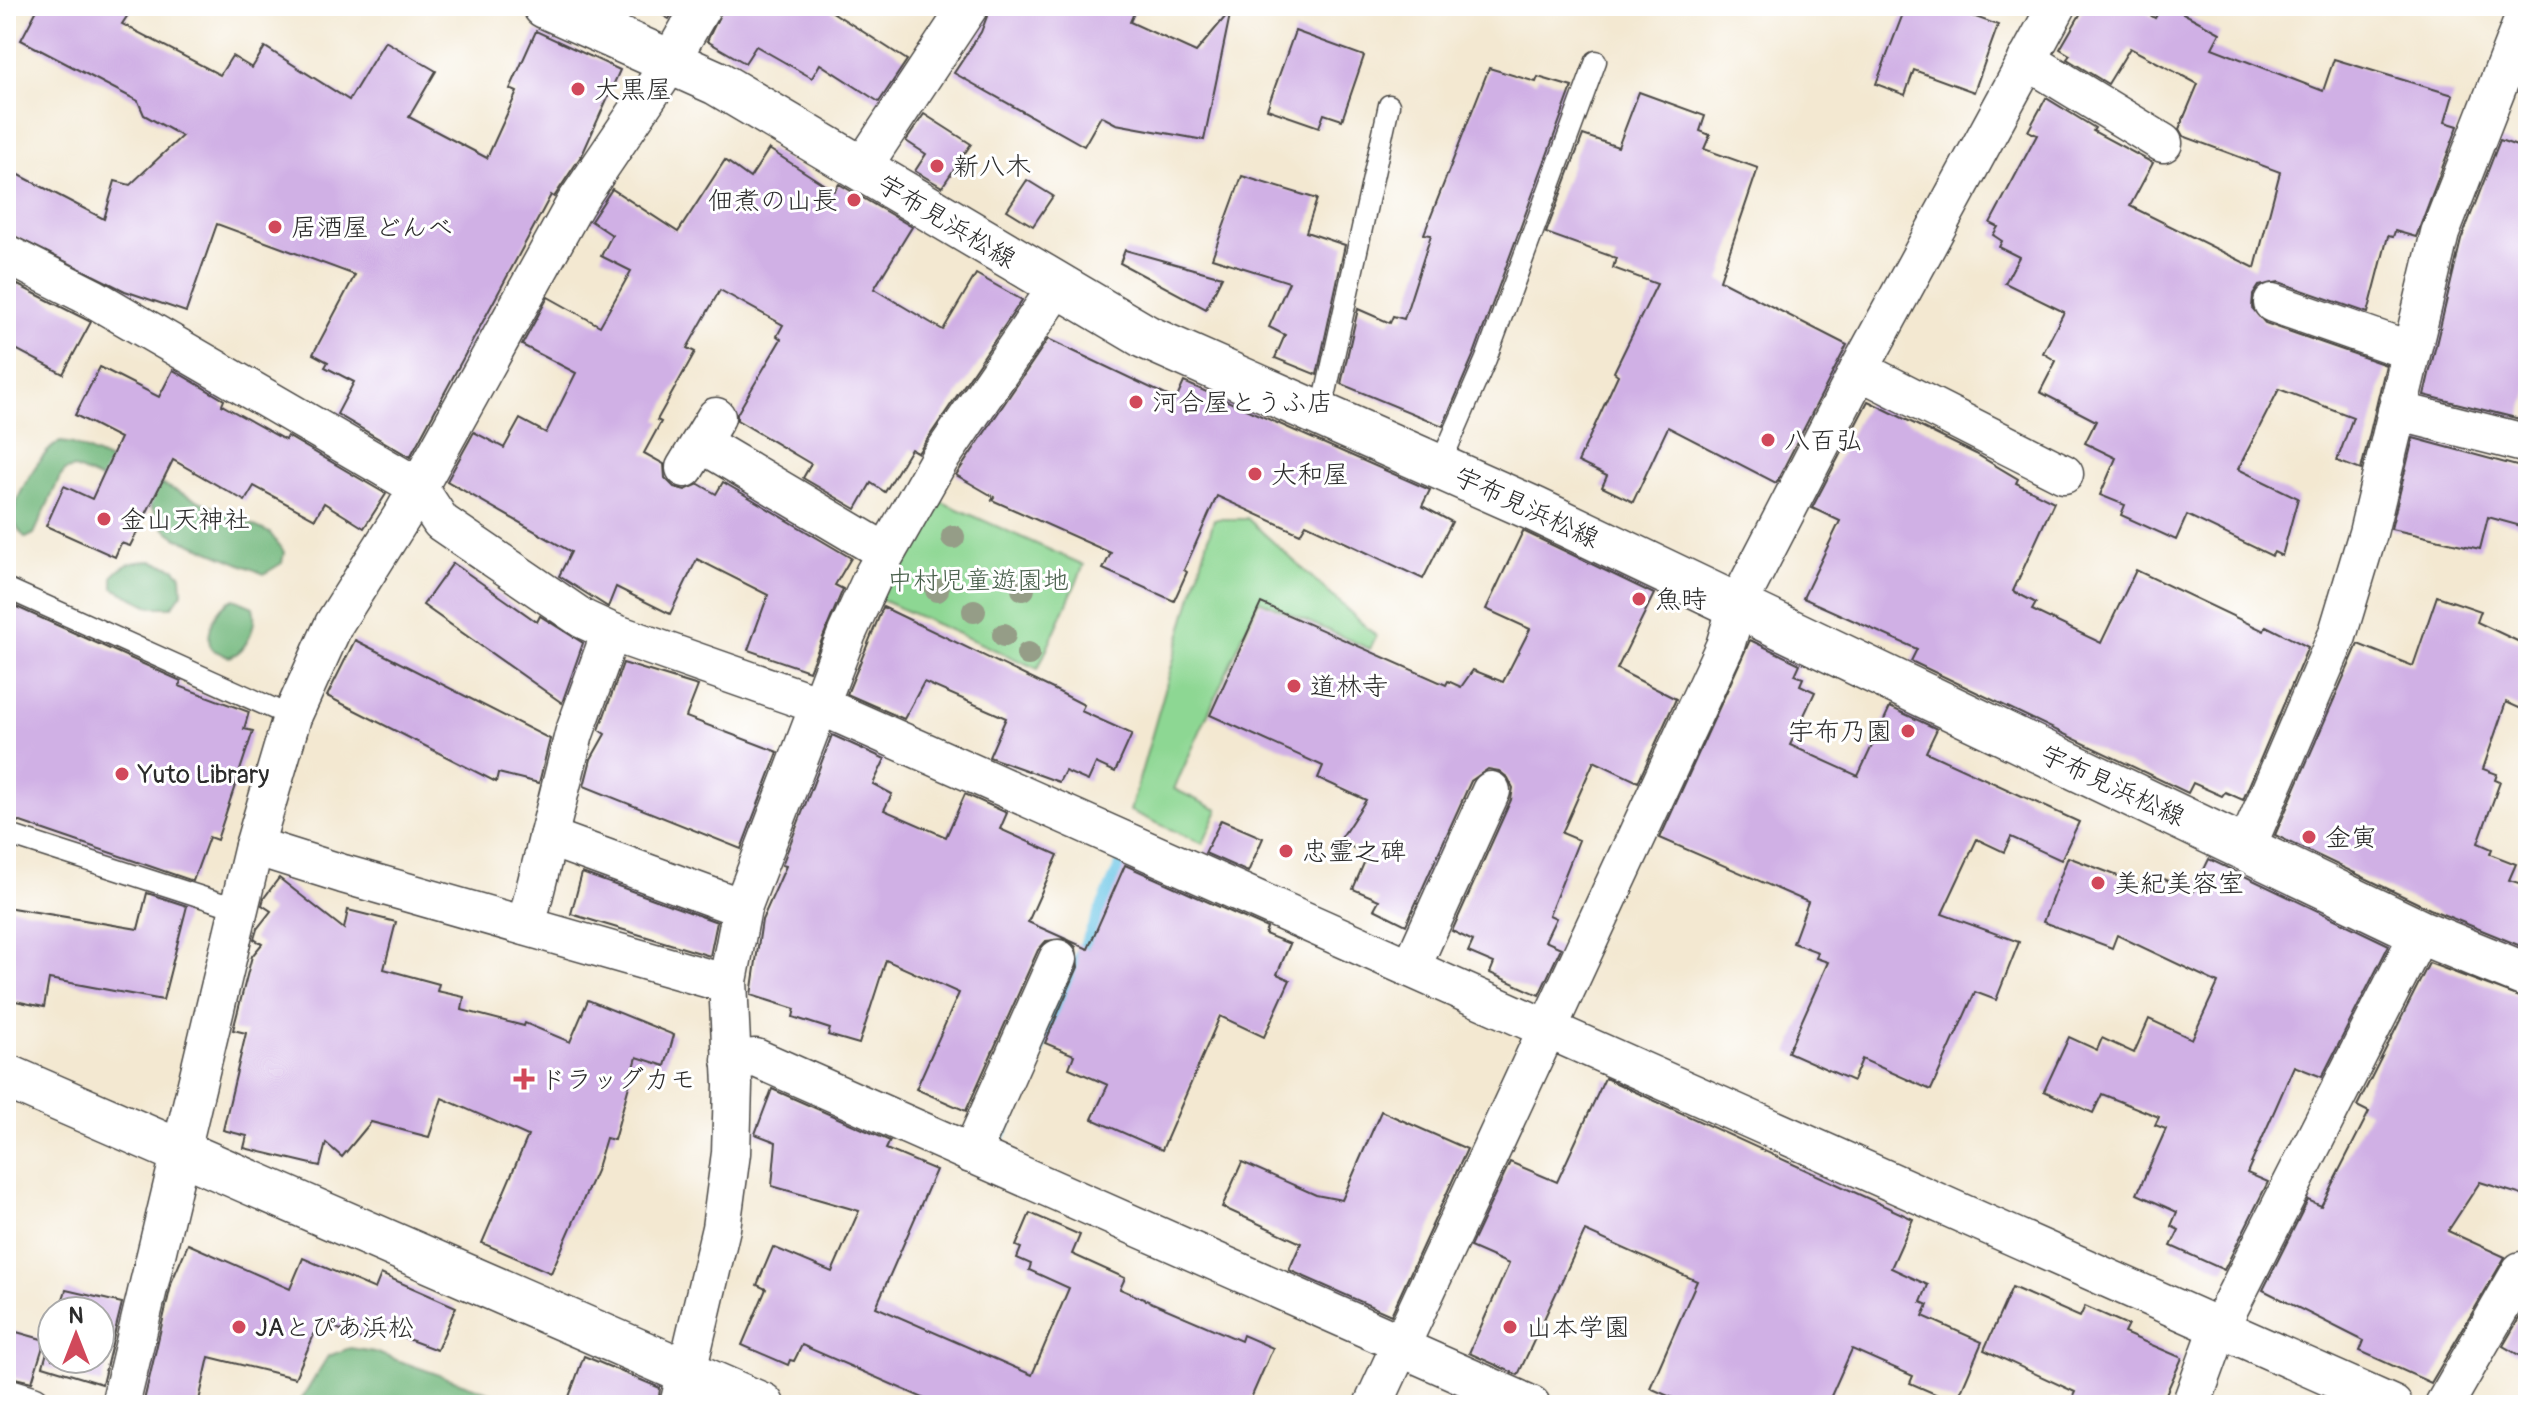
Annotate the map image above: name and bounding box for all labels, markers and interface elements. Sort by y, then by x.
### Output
place label: 大黒屋 [594,74,672,106]
marker: 大黒屋 [569,80,587,98]
place label: 新八木 [953,151,1031,183]
marker: 新八木 [928,157,946,175]
street label: 宇布見浜松線 [871,168,1022,276]
place label: 佃煮の山長 [708,185,838,217]
marker: 佃煮の山長 [845,191,863,209]
place label: 居酒屋 どんべ [291,212,453,244]
marker: 居酒屋 どんべ [266,218,284,236]
place label: 河合屋とうふ店 [1152,387,1333,419]
marker: 河合屋とうふ店 [1127,393,1145,411]
place label: 八百弘 [1784,425,1862,457]
marker: 八百弘 [1759,431,1777,449]
place label: 大和屋 [1271,459,1349,491]
street label: 宇布見浜松線 [1449,460,1604,555]
marker: 大和屋 [1246,465,1264,483]
place label: 金山天神社 [120,504,250,536]
marker: 金山天神社 [95,510,113,528]
park label: 中村児童遊園地 [887,565,1069,597]
place label: 魚時 [1655,584,1707,616]
marker: 魚時 [1630,590,1648,608]
place label: 道林寺 [1310,671,1388,703]
marker: 道林寺 [1285,677,1303,695]
place label: 宇布乃園 [1788,716,1892,748]
marker: 宇布乃園 [1899,722,1917,740]
street label: 宇布見浜松線 [2035,738,2190,833]
place label: Yuto Library [137,759,269,791]
marker: Yuto Library [113,765,131,783]
place label: 金寅 [2325,822,2377,854]
marker: 金寅 [2300,828,2318,846]
place label: 忠霊之碑 [1302,836,1406,868]
marker: 忠霊之碑 [1277,842,1295,860]
place label: 美紀美容室 [2114,868,2244,900]
marker: 美紀美容室 [2089,874,2107,892]
place label: ドラッグカモ [540,1064,696,1096]
marker: ドラッグカモ [515,1070,533,1088]
north arrow [36,1295,116,1375]
text: N [69,1302,84,1330]
place label: JAとぴあ浜松 [255,1312,414,1344]
place label: 山本学園 [1526,1312,1630,1344]
marker: JAとぴあ浜松 [230,1318,248,1336]
marker: 山本学園 [1501,1318,1519,1336]

